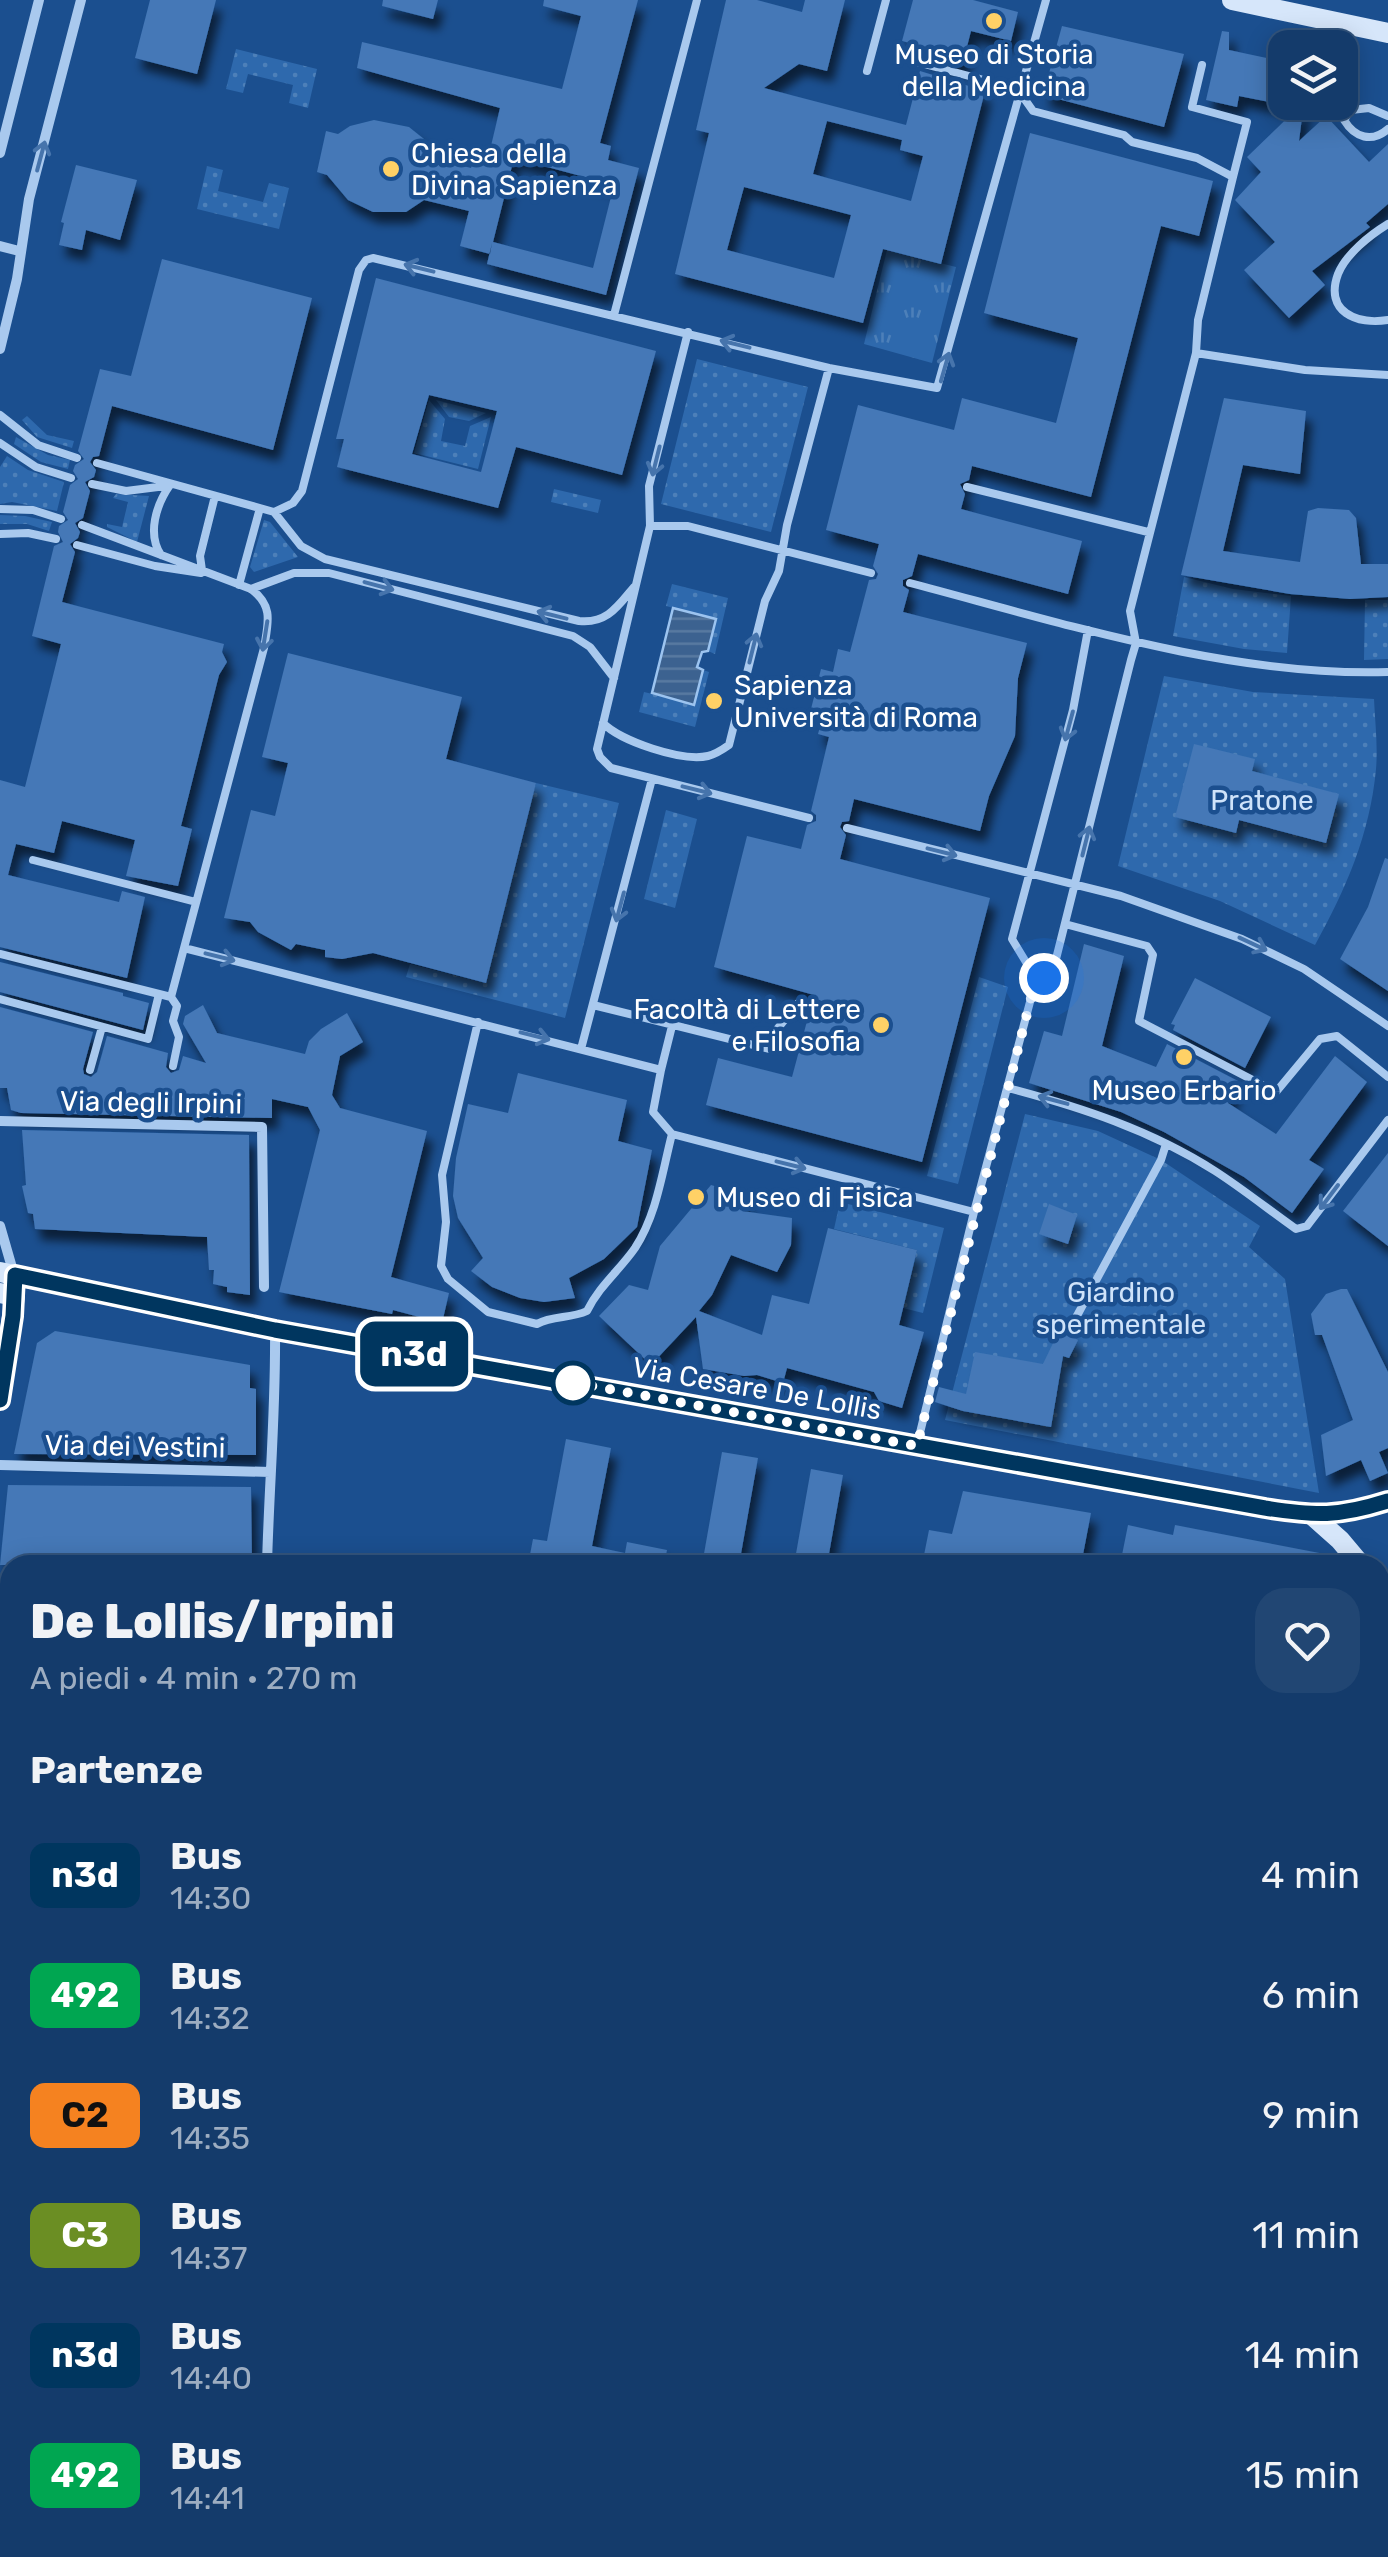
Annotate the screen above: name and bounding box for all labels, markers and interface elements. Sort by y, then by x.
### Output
marker: Museo di Storia della Medicina [983,10,1005,32]
map controls [1268,30,1358,120]
button: layers [1268,30,1358,120]
place label: Museo di Storia della Medicina [894,38,1094,103]
place label: Chiesa della Divina Sapienza [411,137,617,202]
one-way arrow [32,141,51,172]
marker: Chiesa della Divina Sapienza [380,158,402,180]
one-way arrow [404,258,436,276]
one-way arrow [720,334,752,352]
one-way arrow [936,352,955,383]
one-way arrow [646,444,664,476]
one-way arrow [363,577,394,596]
one-way arrow [537,605,569,623]
one-way arrow [256,619,274,651]
one-way arrow [745,633,764,664]
place label: Sapienza Università di Roma [734,669,978,734]
marker: Sapienza Università di Roma [703,690,725,712]
one-way arrow [1059,710,1077,741]
one-way arrow [680,782,712,800]
park label: Pratone [1210,784,1314,817]
one-way arrow [1077,826,1096,857]
one-way arrow [926,844,957,863]
one-way arrow [609,891,628,923]
one-way arrow [1237,936,1267,955]
one-way arrow [204,949,235,968]
your location [1019,953,1069,1003]
place label: Facoltà di Lettere e Filosofia [633,993,861,1058]
marker: Facoltà di Lettere e Filosofia [870,1014,892,1036]
one-way arrow [519,1028,550,1047]
marker: Museo Erbario [1173,1046,1195,1068]
place label: Museo Erbario [1091,1074,1277,1107]
street label: Via degli Irpini [60,1084,242,1121]
one-way arrow [1038,1090,1069,1109]
one-way arrow [774,1157,806,1175]
place label: Museo di Fisica [716,1181,913,1214]
one-way arrow [1318,1183,1339,1210]
marker: Museo di Fisica [685,1186,707,1208]
park label: Giardino sperimentale [1036,1276,1206,1341]
line badge: n3d [356,1322,472,1386]
text: n3d [380,1333,448,1375]
street label: Via Cesare De Lollis [630,1350,884,1427]
unlabelled marker [552,1362,594,1404]
street label: Via dei Vestini [44,1428,226,1465]
button: heart [1255,1588,1360,1693]
text: De Lollis/Irpini [30,1593,395,1650]
text: A piedi · 4 min · 270 m [30,1659,358,1697]
text: Partenze [30,1747,203,1793]
text: Bus [170,1833,242,1879]
text: 4 min [1261,1852,1360,1898]
text: n3d [51,1854,119,1896]
text: 14:30 [170,1879,251,1917]
text: Bus [170,1953,242,1999]
text: 6 min [1262,1972,1360,2018]
text: 492 [51,1974,119,2016]
text: 14:32 [170,1999,250,2037]
text: Bus [170,2073,242,2119]
text: 9 min [1262,2092,1360,2138]
text: C2 [61,2094,109,2136]
text: 14:35 [170,2119,250,2157]
text: Bus [170,2193,242,2239]
text: 11 min [1252,2212,1360,2258]
text: C3 [61,2214,109,2256]
text: 14:37 [170,2239,247,2277]
text: Bus [170,2313,242,2359]
text: 14 min [1245,2332,1360,2378]
text: n3d [51,2334,119,2376]
text: 14:40 [170,2359,252,2397]
text: Bus [170,2433,242,2479]
text: 15 min [1246,2452,1360,2498]
text: 492 [51,2454,119,2496]
text: 14:41 [170,2479,245,2517]

